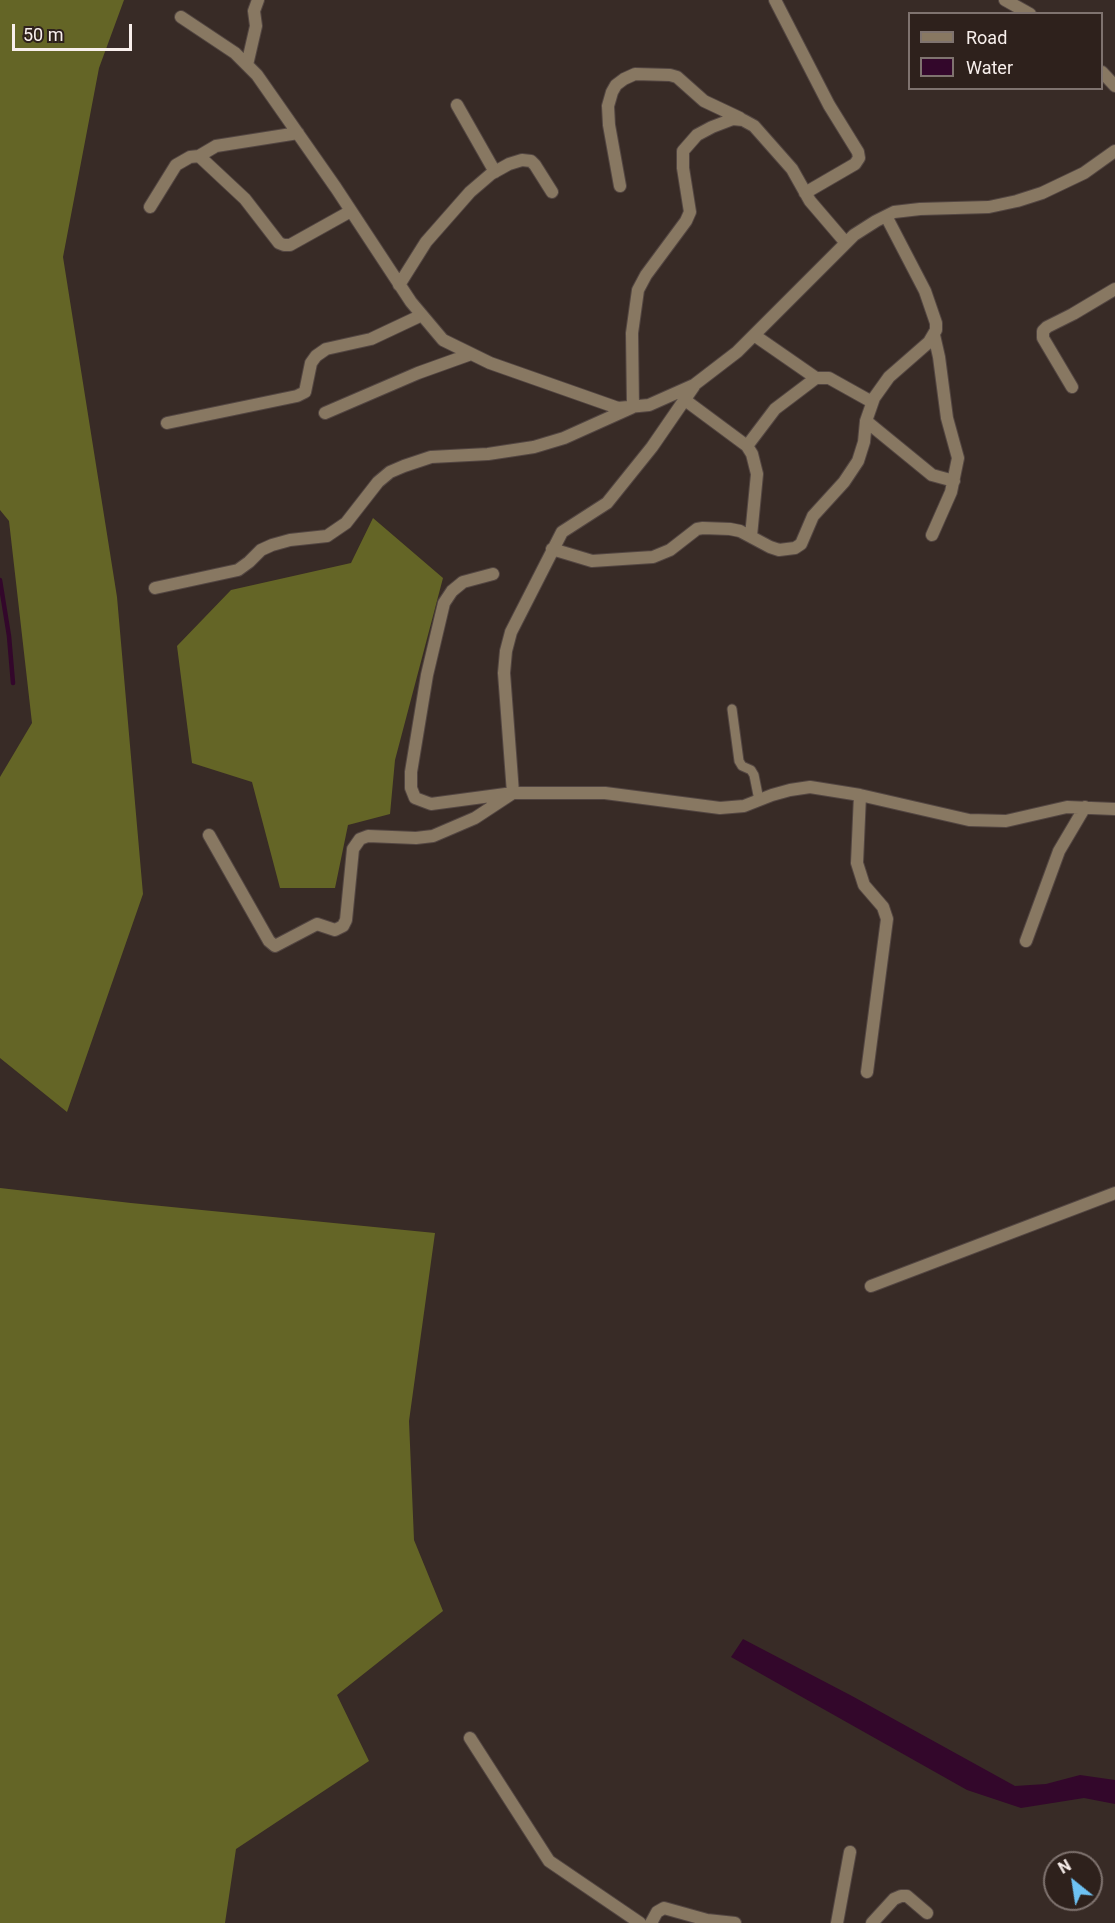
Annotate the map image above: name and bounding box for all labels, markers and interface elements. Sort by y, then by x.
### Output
scale bar [15,12,135,50]
legend [908,12,1103,90]
text: 50 m [23,24,63,45]
text: Road [966,27,1007,48]
text: Water [966,57,1013,78]
north arrow [1043,1851,1103,1911]
text: N [1055,1856,1074,1878]

